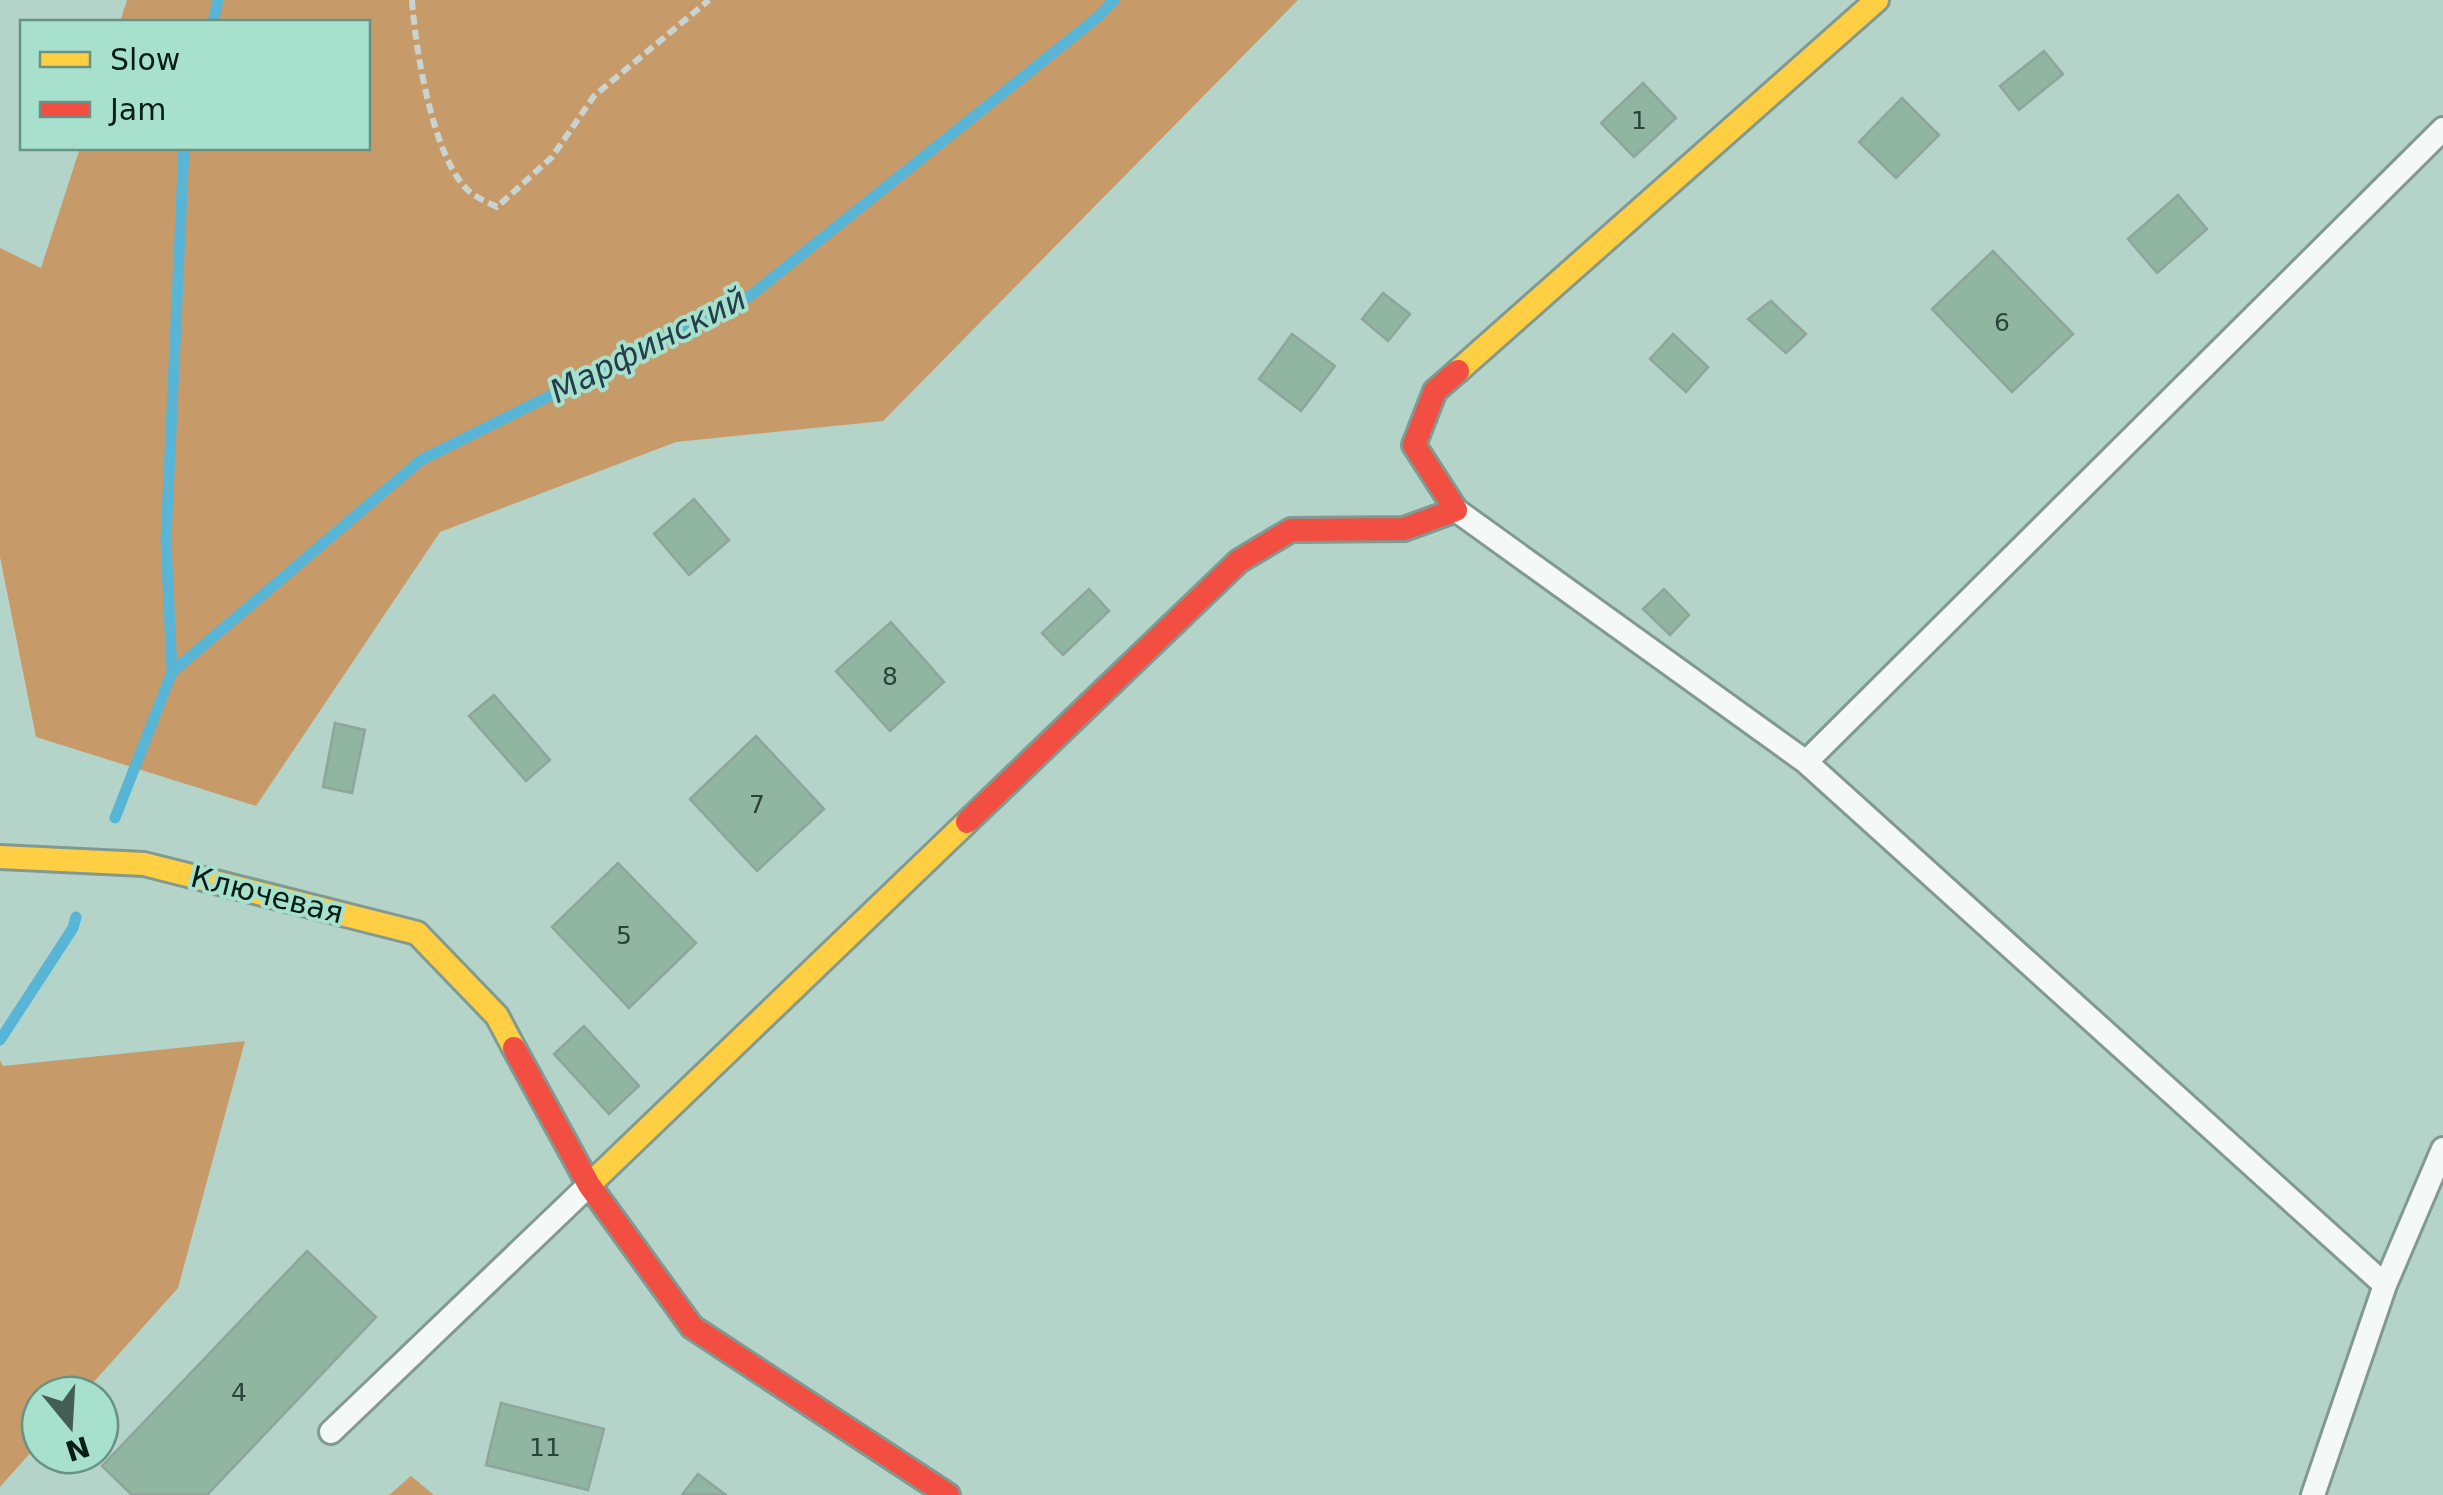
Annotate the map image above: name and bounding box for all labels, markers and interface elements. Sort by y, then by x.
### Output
legend [20,20,370,150]
text: Slow [110,42,180,77]
text: Jam [108,92,166,127]
house number: 1 [1631,106,1647,135]
water label: Марфинский [544,279,752,411]
house number: 6 [1994,308,2010,337]
house number: 8 [882,662,898,691]
house number: 7 [749,790,765,819]
street label: Ключевая [187,859,347,930]
house number: 5 [616,921,632,950]
north arrow [20,1375,120,1475]
house number: 4 [231,1378,247,1407]
text: N [61,1429,94,1468]
house number: 11 [529,1433,561,1462]

